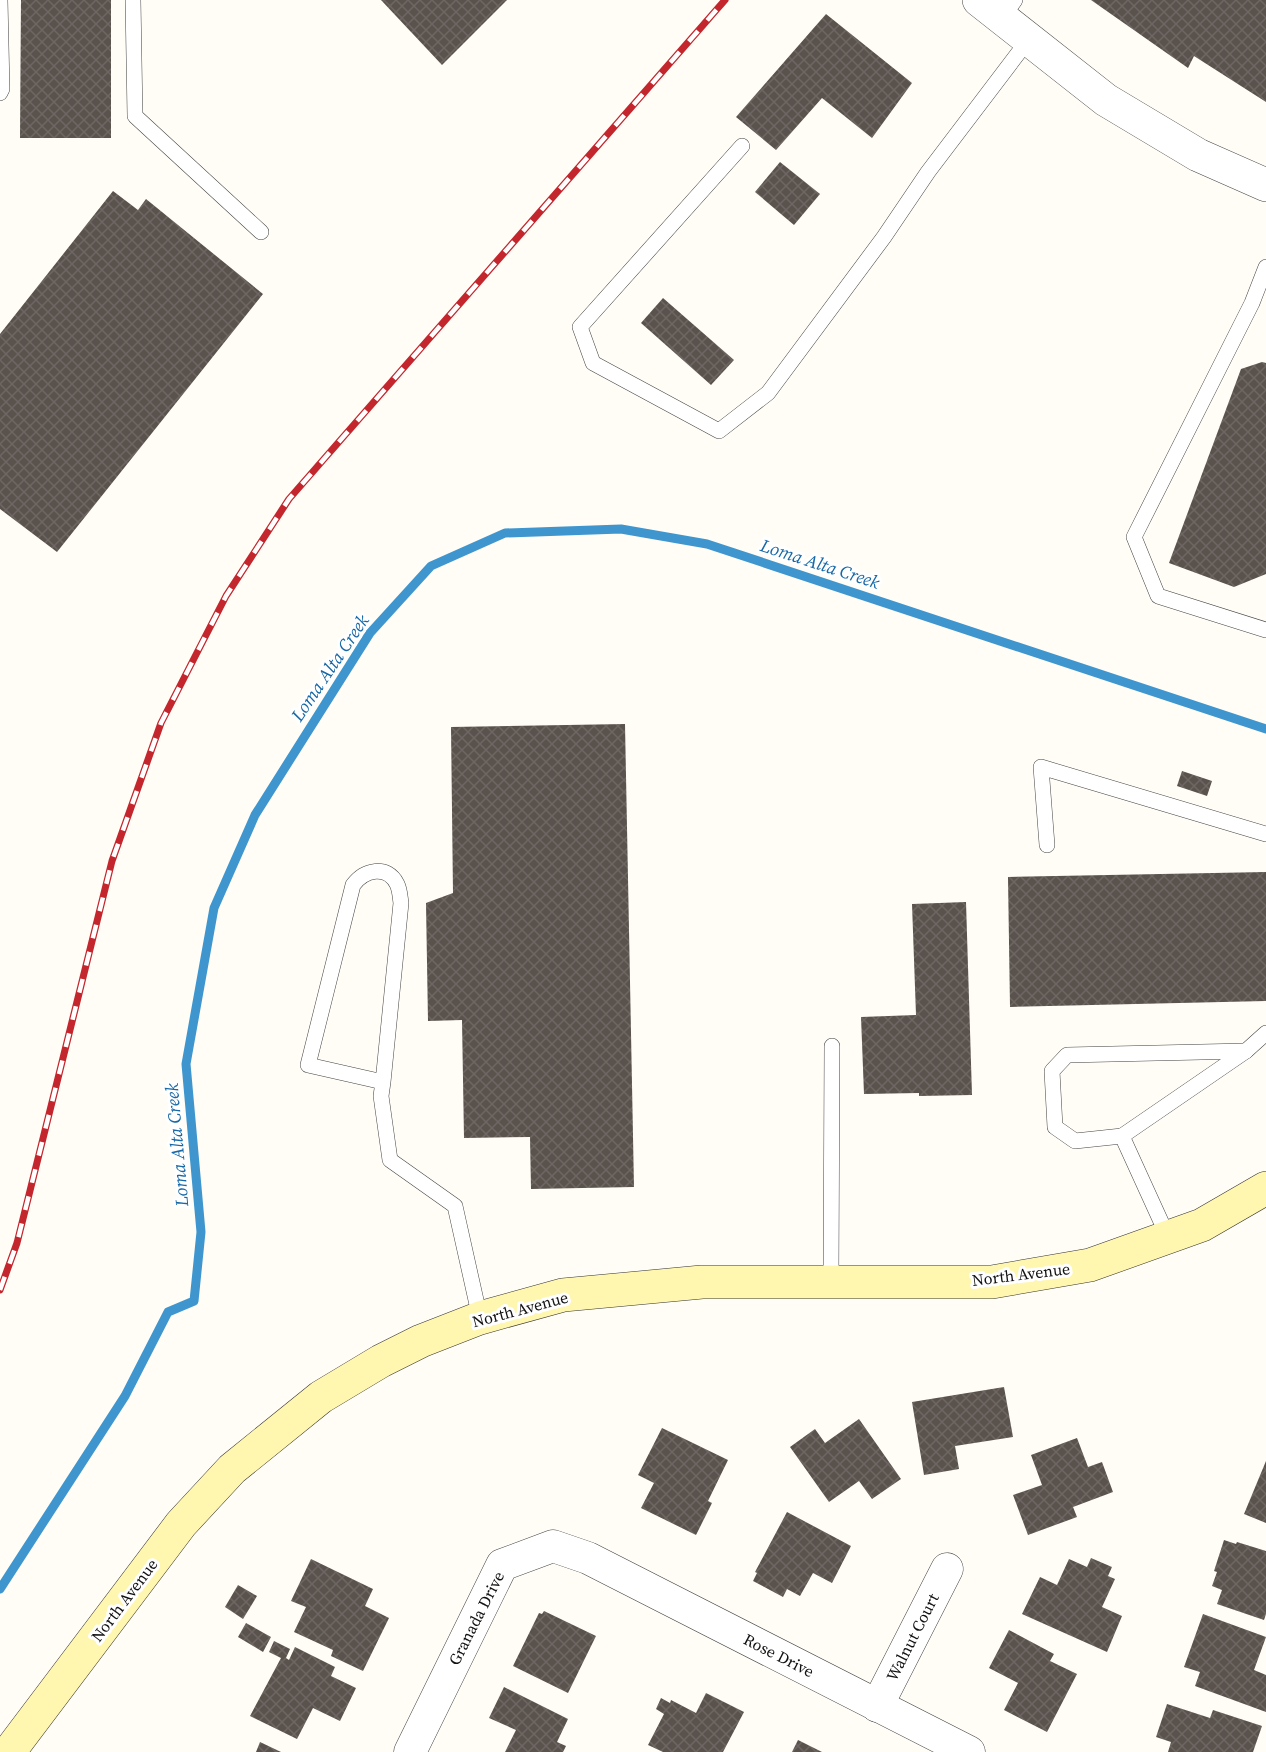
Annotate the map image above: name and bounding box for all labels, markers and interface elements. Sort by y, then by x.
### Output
water label: Loma Alta Creek [757,532,883,595]
water label: Loma Alta Creek [284,609,375,727]
water label: Loma Alta Creek [159,1082,194,1209]
street label: North Avenue [971,1257,1071,1291]
street label: North Avenue [470,1286,570,1332]
street label: North Avenue [86,1554,162,1646]
street label: Granada Drive [443,1567,509,1669]
street label: Walnut Court [881,1589,944,1684]
street label: Rose Drive [740,1628,818,1682]

